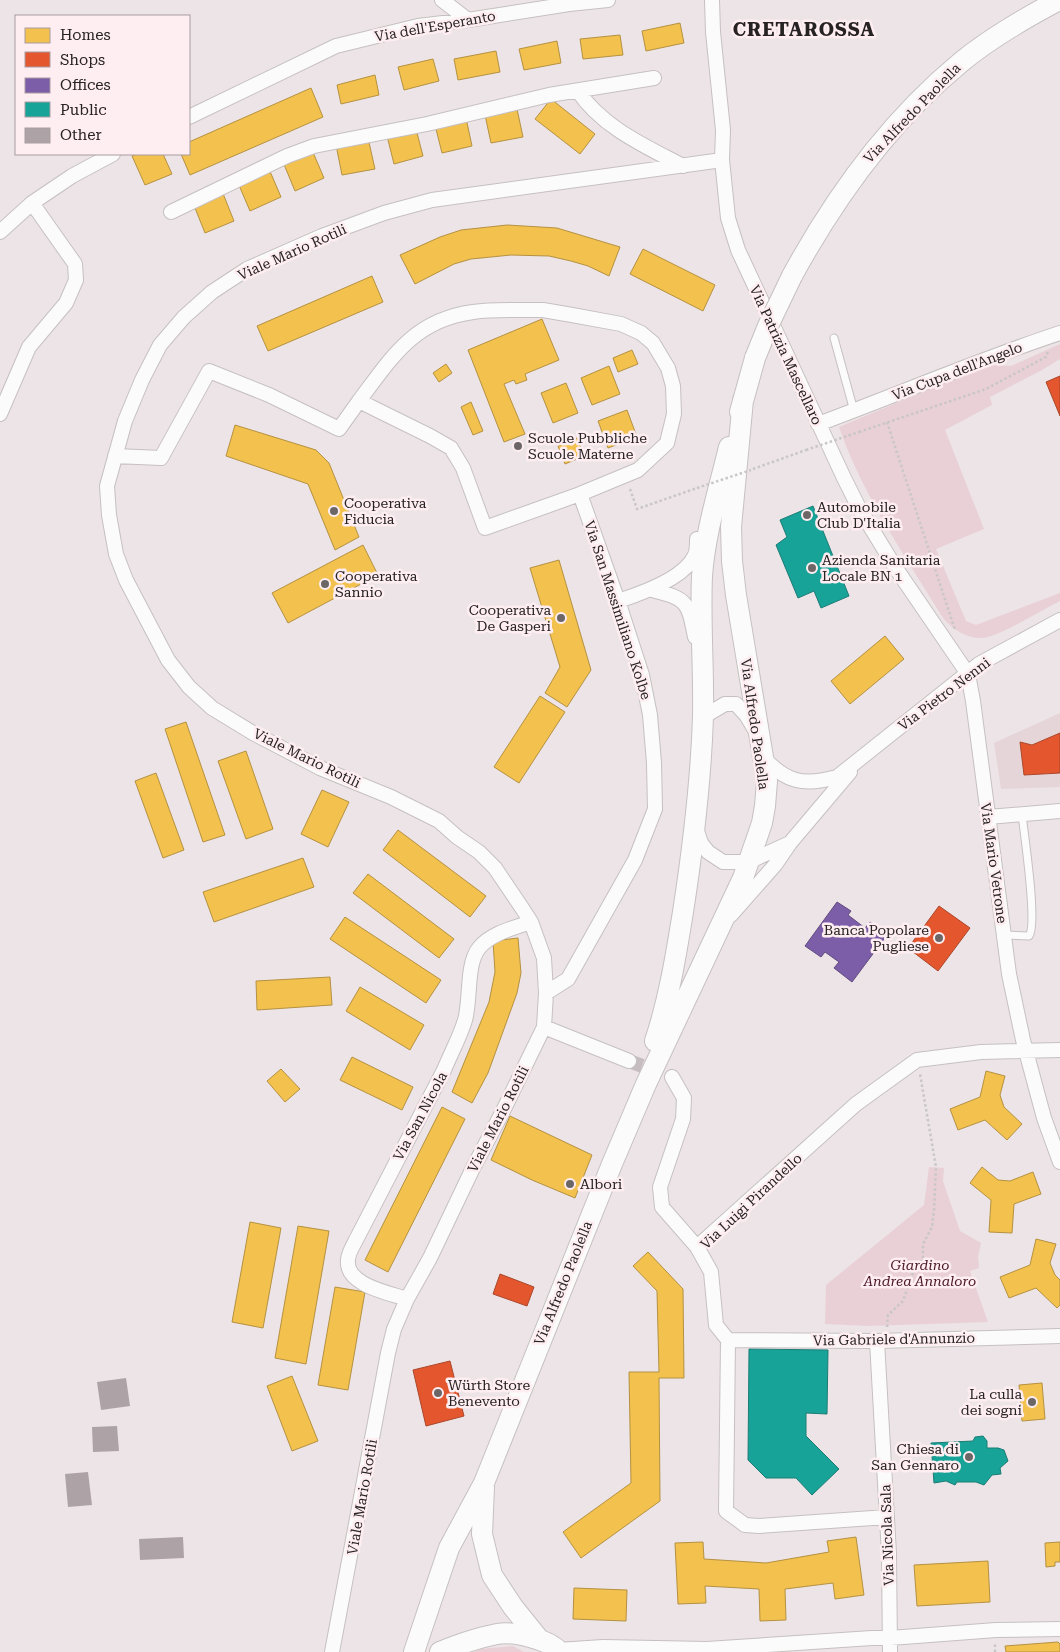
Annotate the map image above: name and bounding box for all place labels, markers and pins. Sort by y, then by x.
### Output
place label: Scuole Pubbliche Scuole Materne [528,430,647,462]
marker: Scuole Pubbliche Scuole Materne [512,440,524,452]
place label: Cooperativa Fiducia [344,495,427,527]
place label: Automobile Club D'Italia [817,499,901,531]
marker: Cooperativa Fiducia [328,505,340,517]
marker: Automobile Club D'Italia [801,509,813,521]
place label: Azienda Sanitaria Locale BN 1 [822,552,941,584]
marker: Azienda Sanitaria Locale BN 1 [806,562,818,574]
place label: Cooperativa Sannio [335,568,418,600]
marker: Cooperativa Sannio [319,578,331,590]
place label: Cooperativa De Gasperi [469,602,552,634]
marker: Cooperativa De Gasperi [555,612,567,624]
place label: Banca Popolare Pugliese [824,922,929,954]
marker: Banca Popolare Pugliese [933,932,945,944]
place label: Albori [580,1176,623,1192]
marker: Albori [564,1178,576,1190]
place label: Würth Store Benevento [448,1377,530,1409]
place label: La culla dei sogni [961,1386,1023,1418]
marker: Würth Store Benevento [432,1387,444,1399]
marker: La culla dei sogni [1026,1396,1038,1408]
place label: Chiesa di San Gennaro [871,1441,960,1473]
marker: Chiesa di San Gennaro [963,1451,975,1463]

